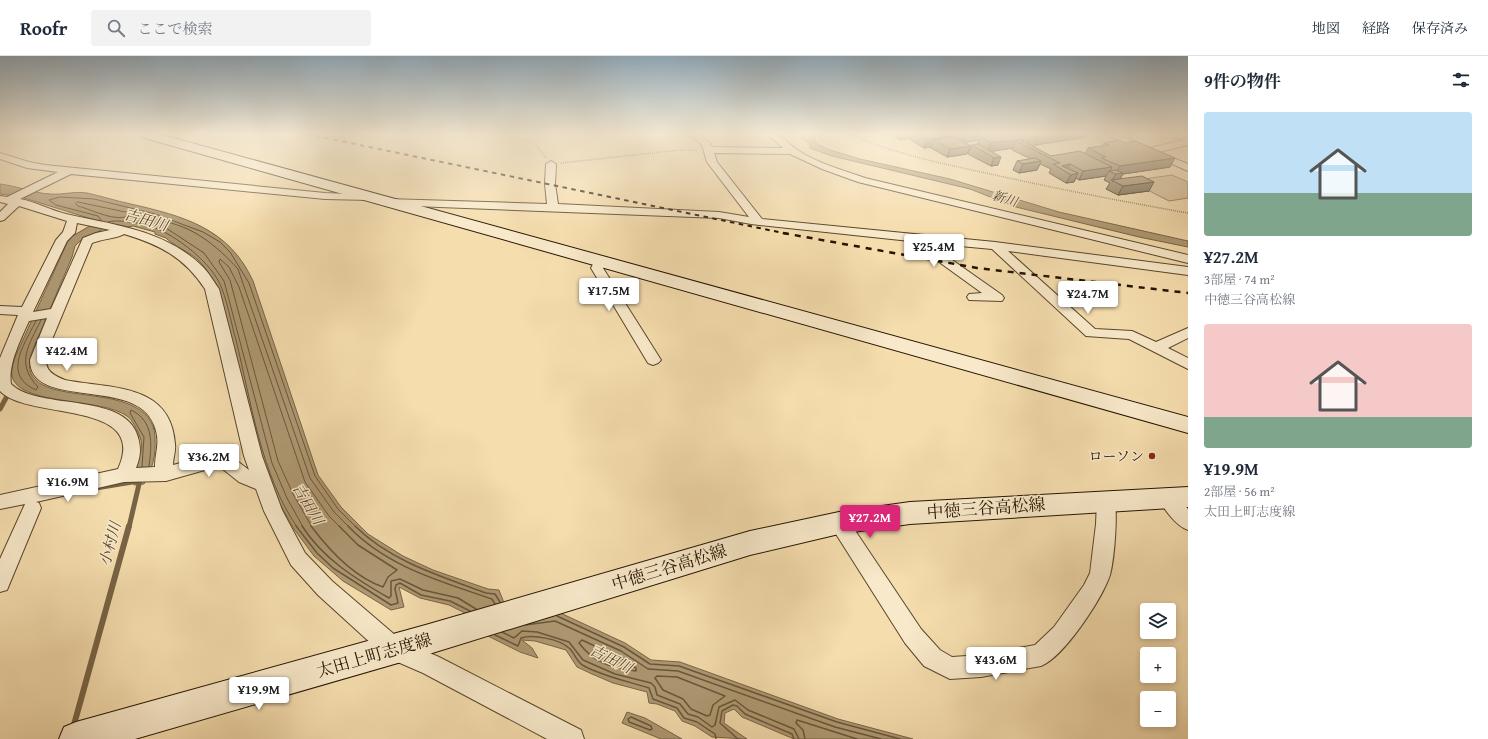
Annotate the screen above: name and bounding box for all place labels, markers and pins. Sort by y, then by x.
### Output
pin: ¥25.4M [901,234,967,268]
pin: ¥17.5M [576,278,642,312]
pin: ¥24.7M [1055,281,1121,315]
pin: ¥42.4M [34,338,100,372]
pin: ¥36.2M [176,444,242,478]
place label: ローソン [1089,446,1144,466]
marker: ローソン [1147,451,1157,461]
pin: ¥16.9M [35,469,101,503]
pin: ¥27.2M [837,505,903,539]
pin: ¥43.6M [963,647,1029,681]
pin: ¥19.9M [226,677,292,711]

